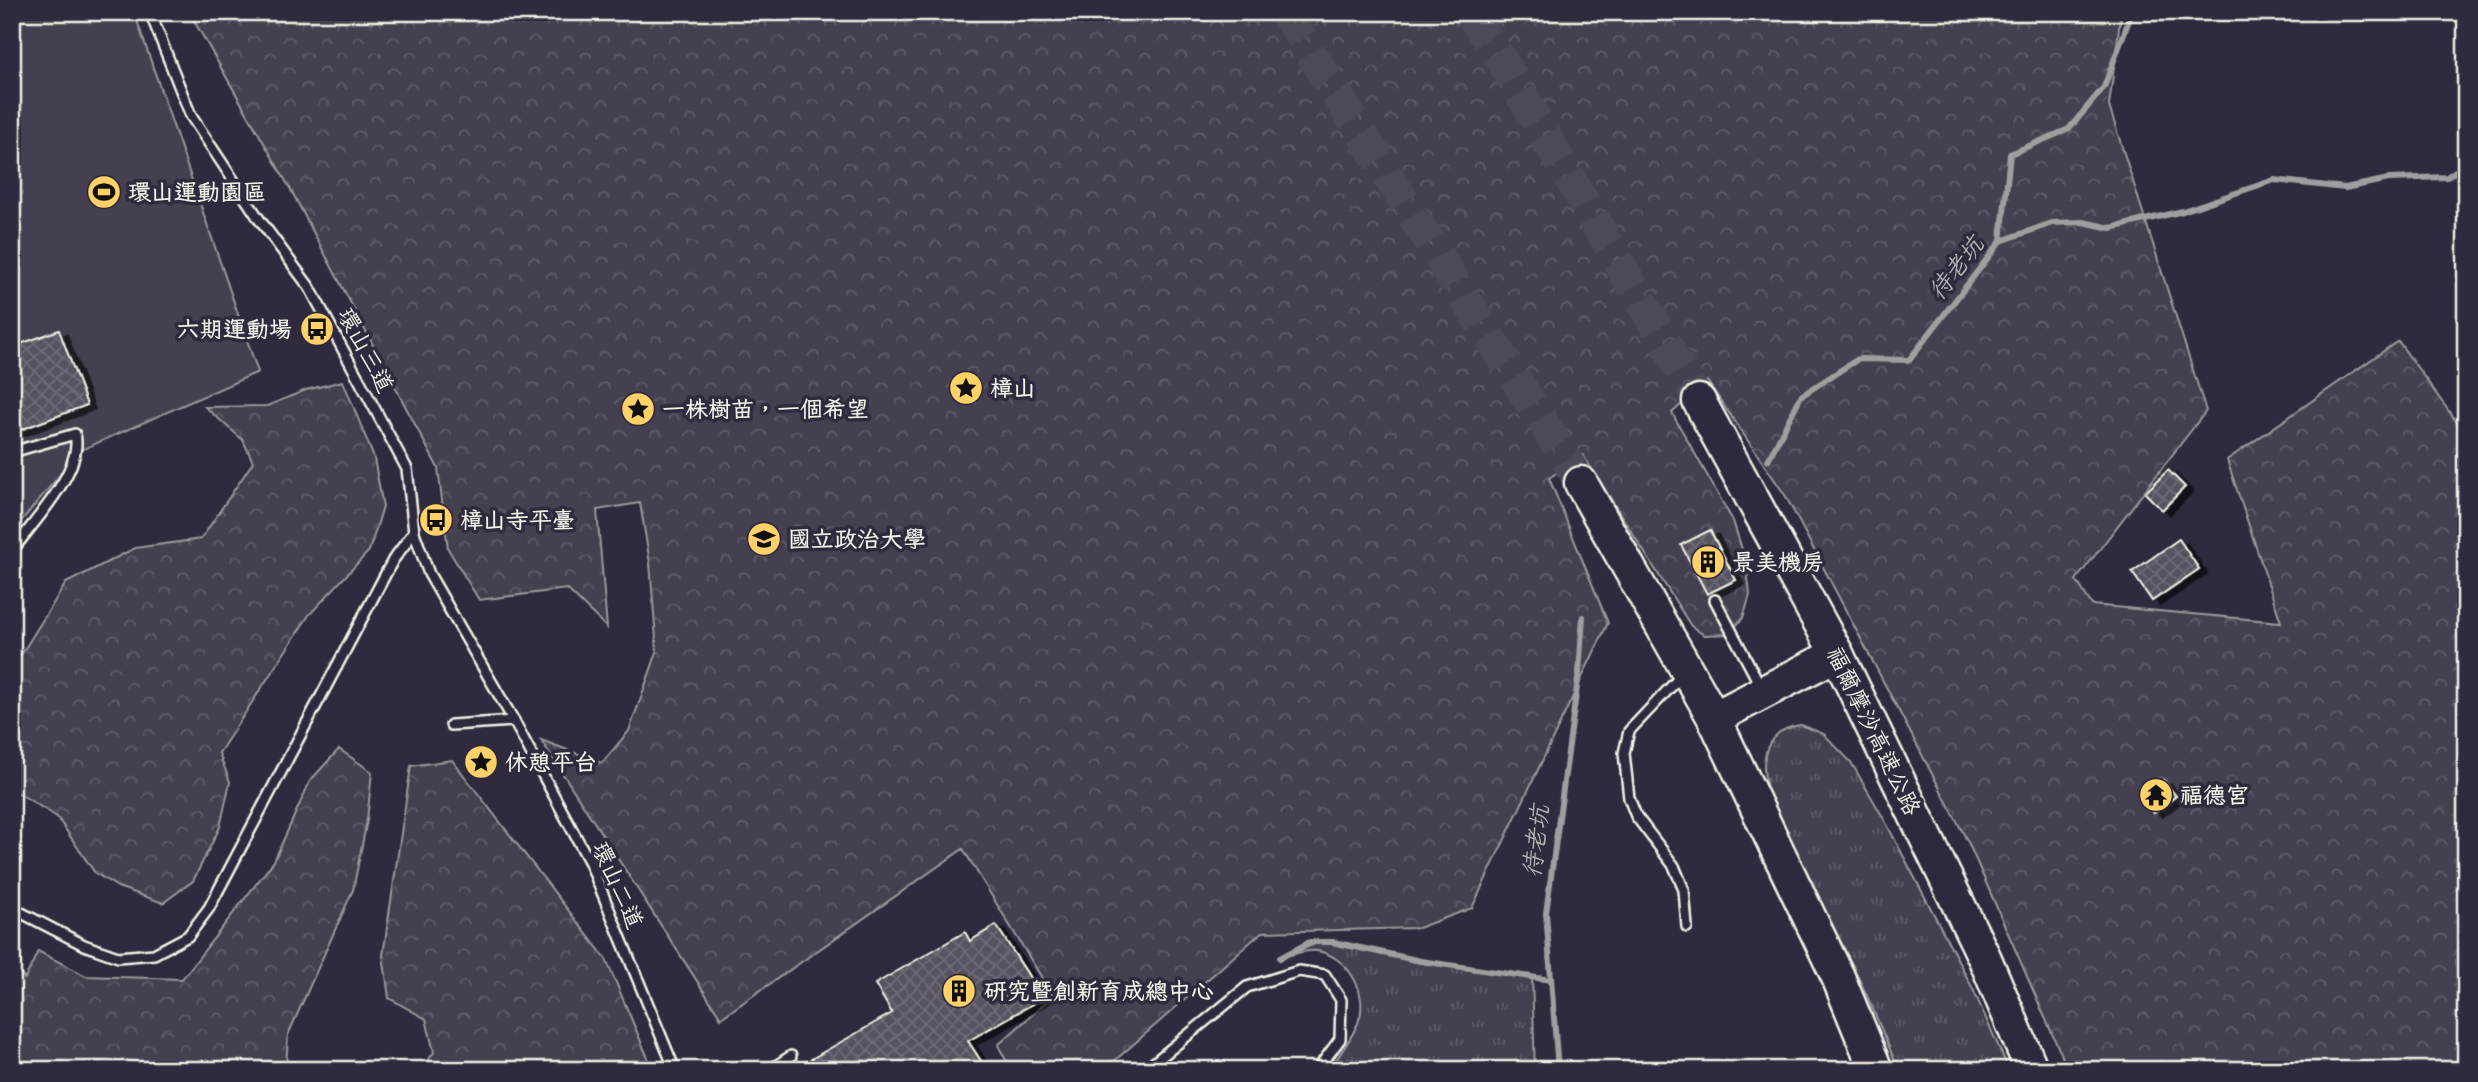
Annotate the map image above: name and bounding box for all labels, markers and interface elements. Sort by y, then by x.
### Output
sports icon: 環山運動園區 [85,173,123,211]
place label: 環山運動園區 [128,178,266,206]
water label: 待老坑 [1922,228,1991,305]
street label: 環山三道 [332,303,400,397]
bus stop icon: 六期運動場 [298,310,336,348]
place label: 六期運動場 [177,315,292,343]
place icon: 樟山 [947,369,985,407]
place label: 樟山 [990,374,1036,402]
place icon: 一株樹苗，一個希望 [619,390,657,428]
place label: 一株樹苗，一個希望 [662,395,869,423]
bus stop icon: 樟山寺平臺 [417,501,455,539]
place label: 樟山寺平臺 [460,506,575,534]
school or university icon: 國立政治大學 [745,520,783,558]
place label: 國立政治大學 [788,525,926,553]
building icon: 景美機房 [1689,543,1727,581]
place label: 景美機房 [1732,548,1824,576]
street label: 福爾摩沙高速公路 [1821,642,1927,820]
place icon: 休憩平台 [462,743,500,781]
place label: 休憩平台 [505,748,597,776]
temple icon: 福德宮 [2137,776,2175,814]
place label: 福德宮 [2180,781,2249,809]
water label: 待老坑 [1517,800,1555,878]
street label: 環山二道 [587,837,649,933]
building icon: 研究暨創新育成總中心 [940,972,978,1010]
place label: 研究暨創新育成總中心 [984,977,1214,1005]

